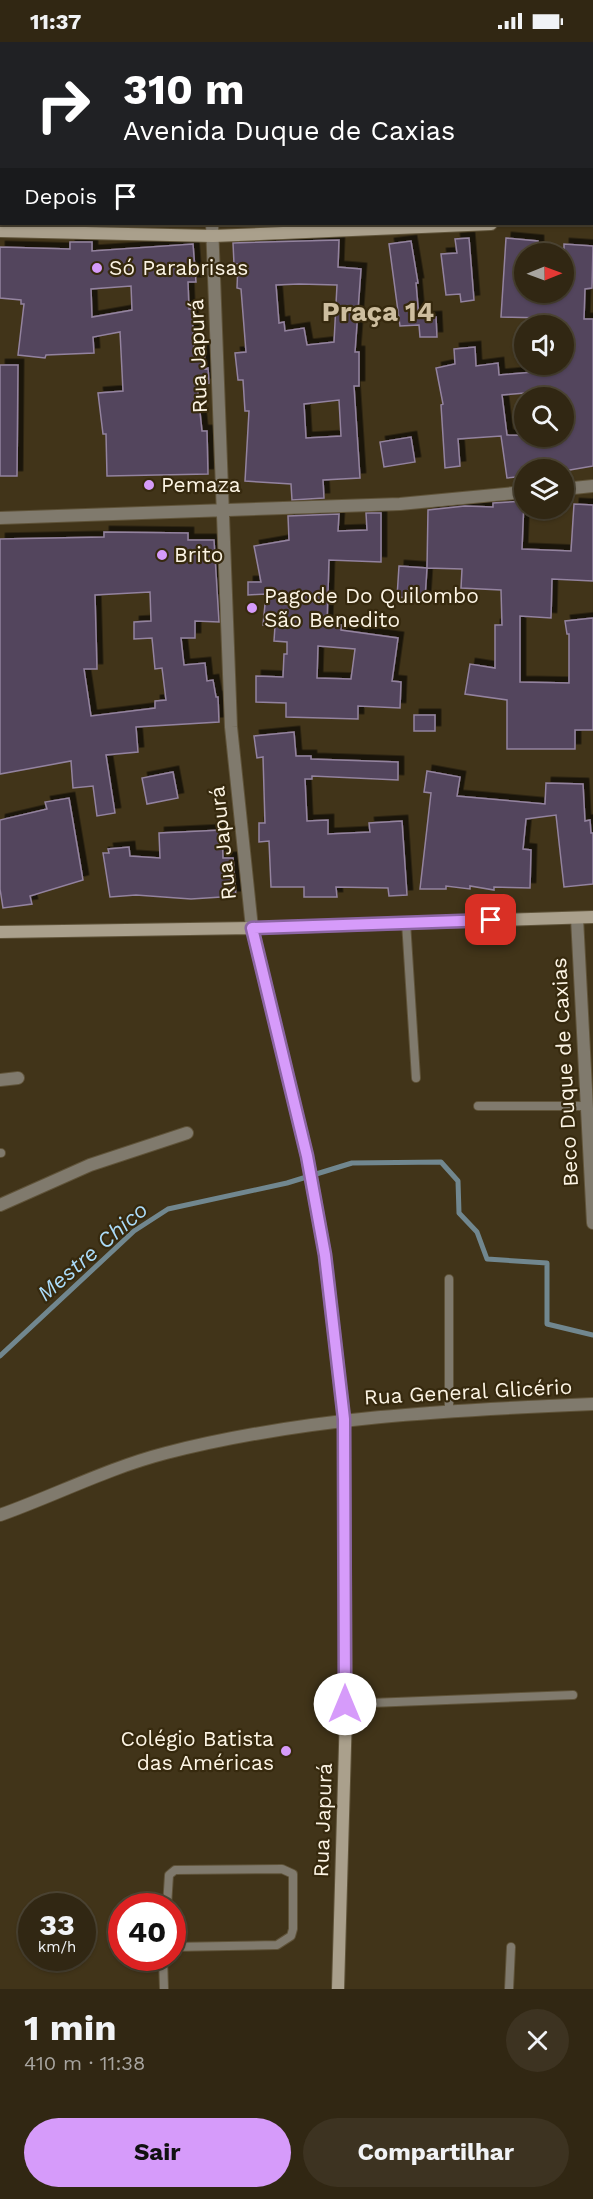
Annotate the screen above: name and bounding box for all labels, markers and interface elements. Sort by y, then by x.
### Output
text: 11:37 [30,9,81,34]
text: 310 m [123,65,245,114]
icon: right [24,66,102,144]
text: Avenida Duque de Caxias [123,115,455,147]
icon: arrive [109,180,142,213]
text: Depois [24,184,97,209]
north arrow [514,243,574,303]
map controls [514,243,574,519]
place label: Só Parabrisas [109,255,248,280]
marker: Só Parabrisas [90,261,104,275]
district label: Praça 14 [322,296,434,328]
street label: Rua Japurá [183,298,212,414]
button: sound [514,315,574,375]
button: search [514,387,574,447]
button: layers [514,459,574,519]
place label: Pemaza [161,472,241,497]
marker: Pemaza [142,478,156,492]
place label: Brito [174,542,223,567]
marker: Brito [155,548,169,562]
place label: Pagode Do Quilombo São Benedito [264,583,479,632]
marker: Pagode Do Quilombo São Benedito [245,601,259,615]
street label: Rua Japurá [204,785,241,901]
pin [465,894,516,945]
icon: arrive [474,903,507,936]
street label: Beco Duque de Caxias [546,957,583,1187]
water label: Mestre Chico [32,1197,152,1306]
street label: Rua General Glicério [363,1374,573,1409]
position arrow [313,1672,377,1736]
place label: Colégio Batista das Américas [121,1726,274,1775]
marker: Colégio Batista das Américas [279,1744,293,1758]
street label: Rua Japurá [308,1762,337,1878]
speed limit sign: 40 [108,1893,186,1971]
text: 33 [39,1907,75,1942]
text: km/h [38,1938,76,1956]
text: 1 min [24,2007,116,2049]
button: close [506,2009,569,2072]
text: 410 m · 11:38 [24,2051,145,2075]
button: Sair [24,2118,291,2187]
button: Compartilhar [303,2118,569,2187]

